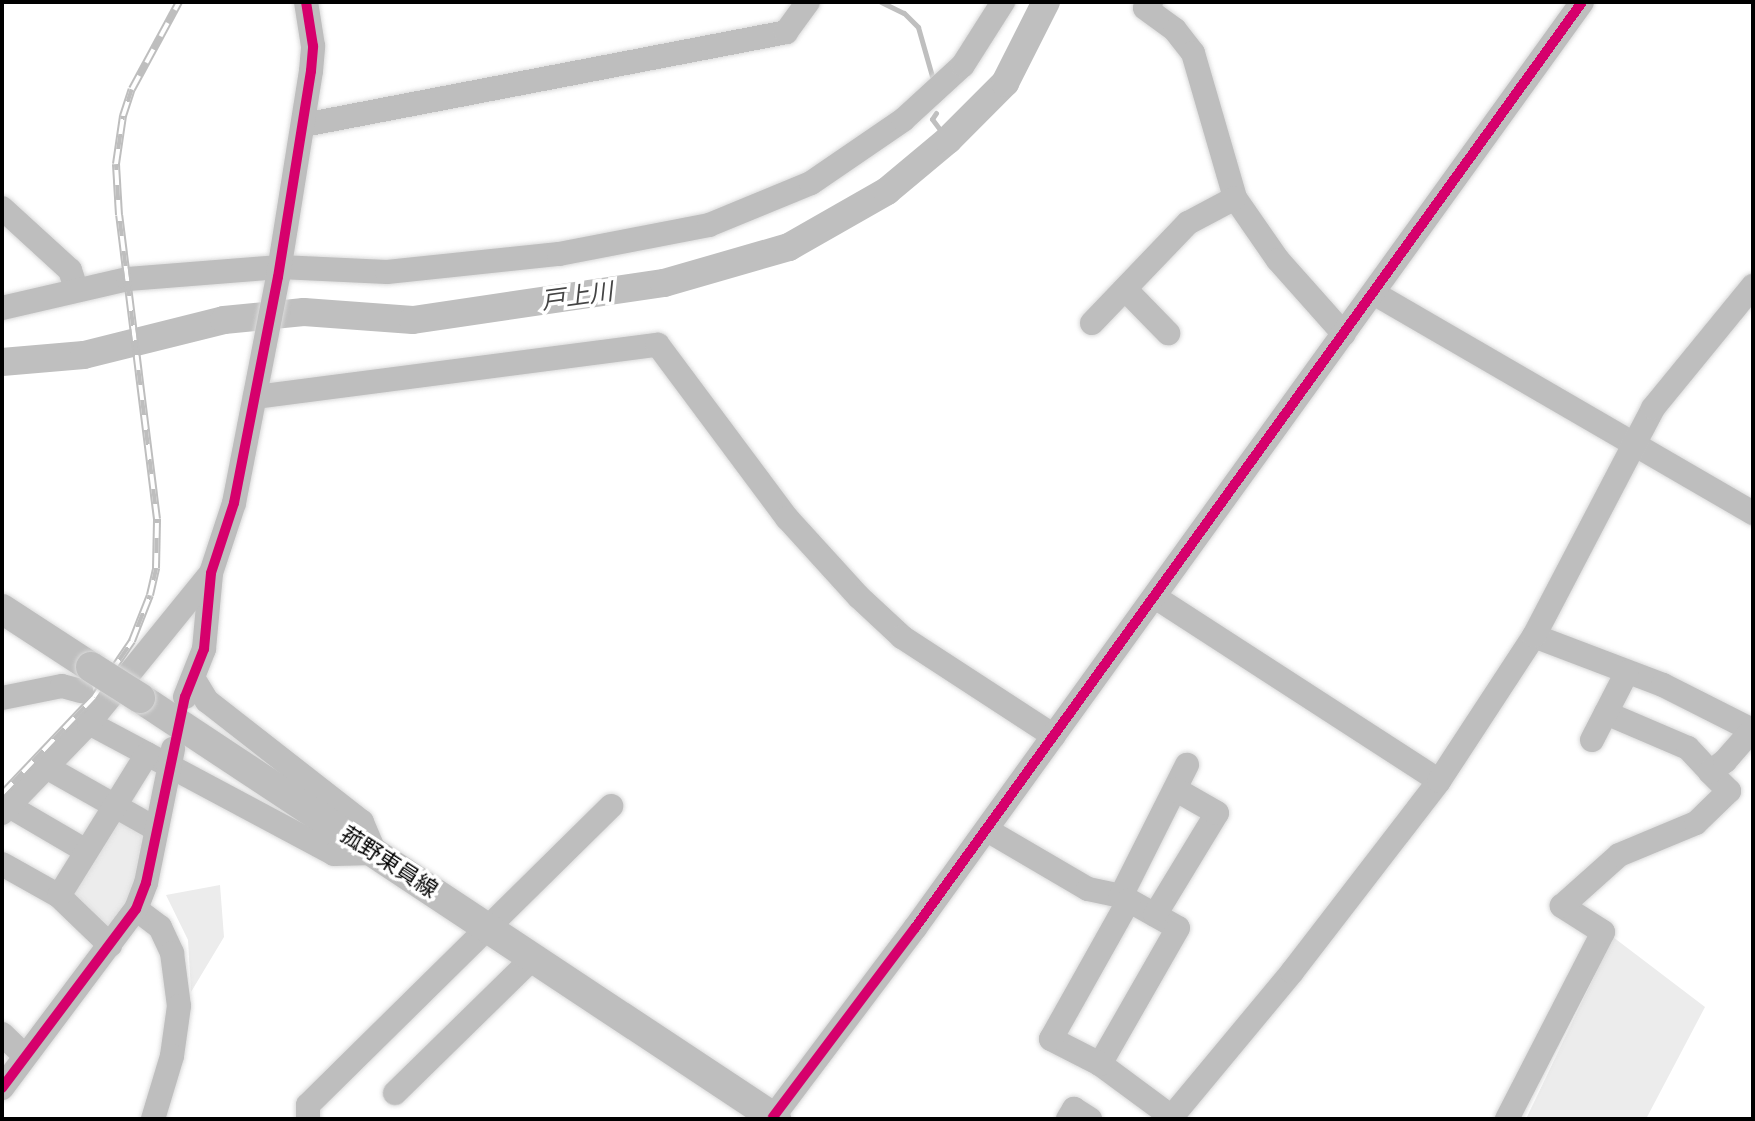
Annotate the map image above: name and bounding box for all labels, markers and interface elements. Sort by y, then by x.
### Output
water label: 戸上川 [539,277,615,315]
street label: 菰野東員線 [336,821,442,903]

